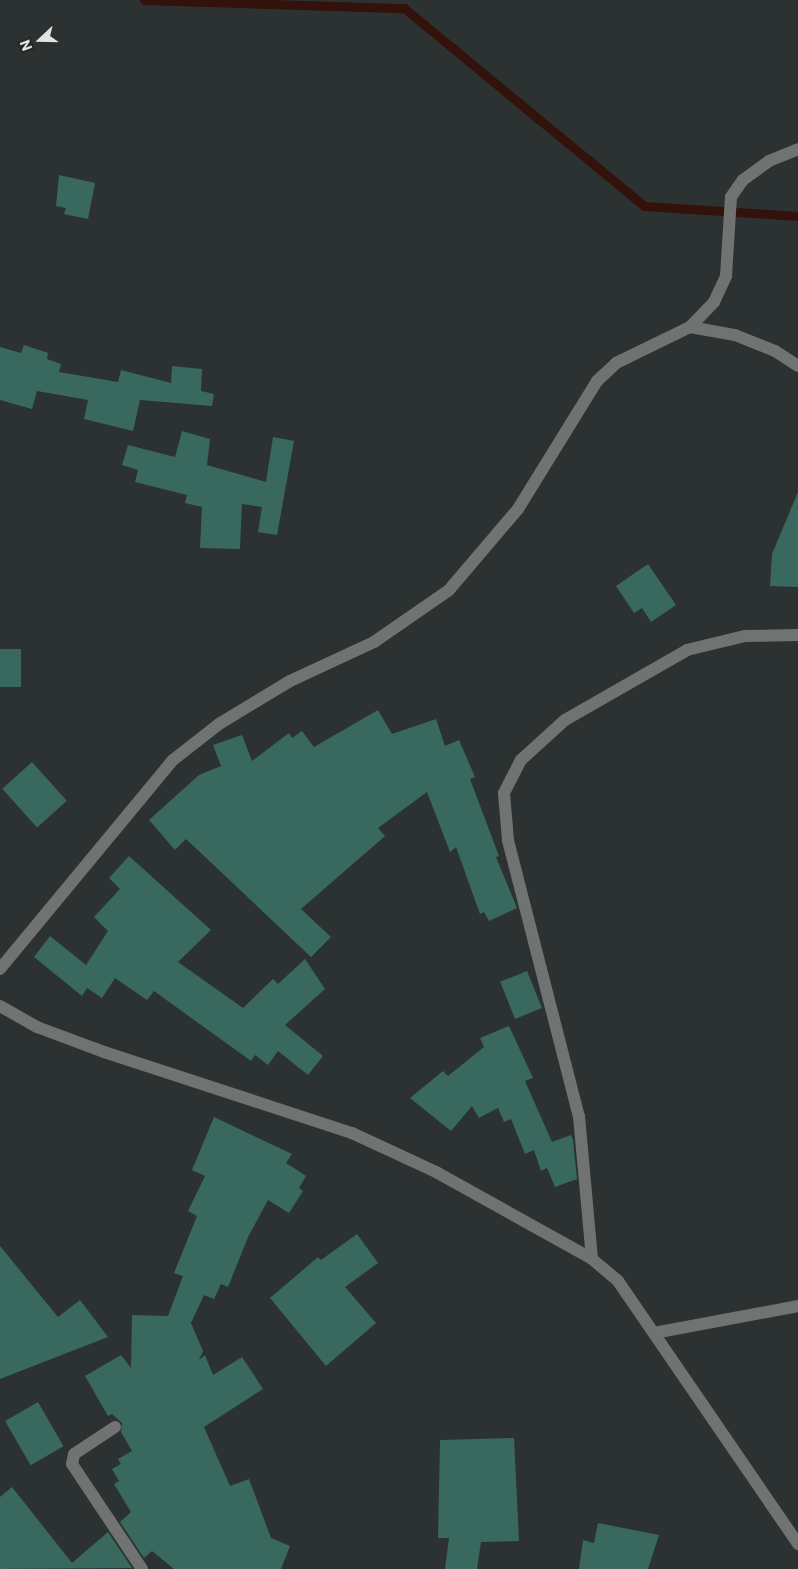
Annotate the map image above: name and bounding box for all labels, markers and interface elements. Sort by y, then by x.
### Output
north arrow [15,15,65,65]
text: N [16,38,35,54]

